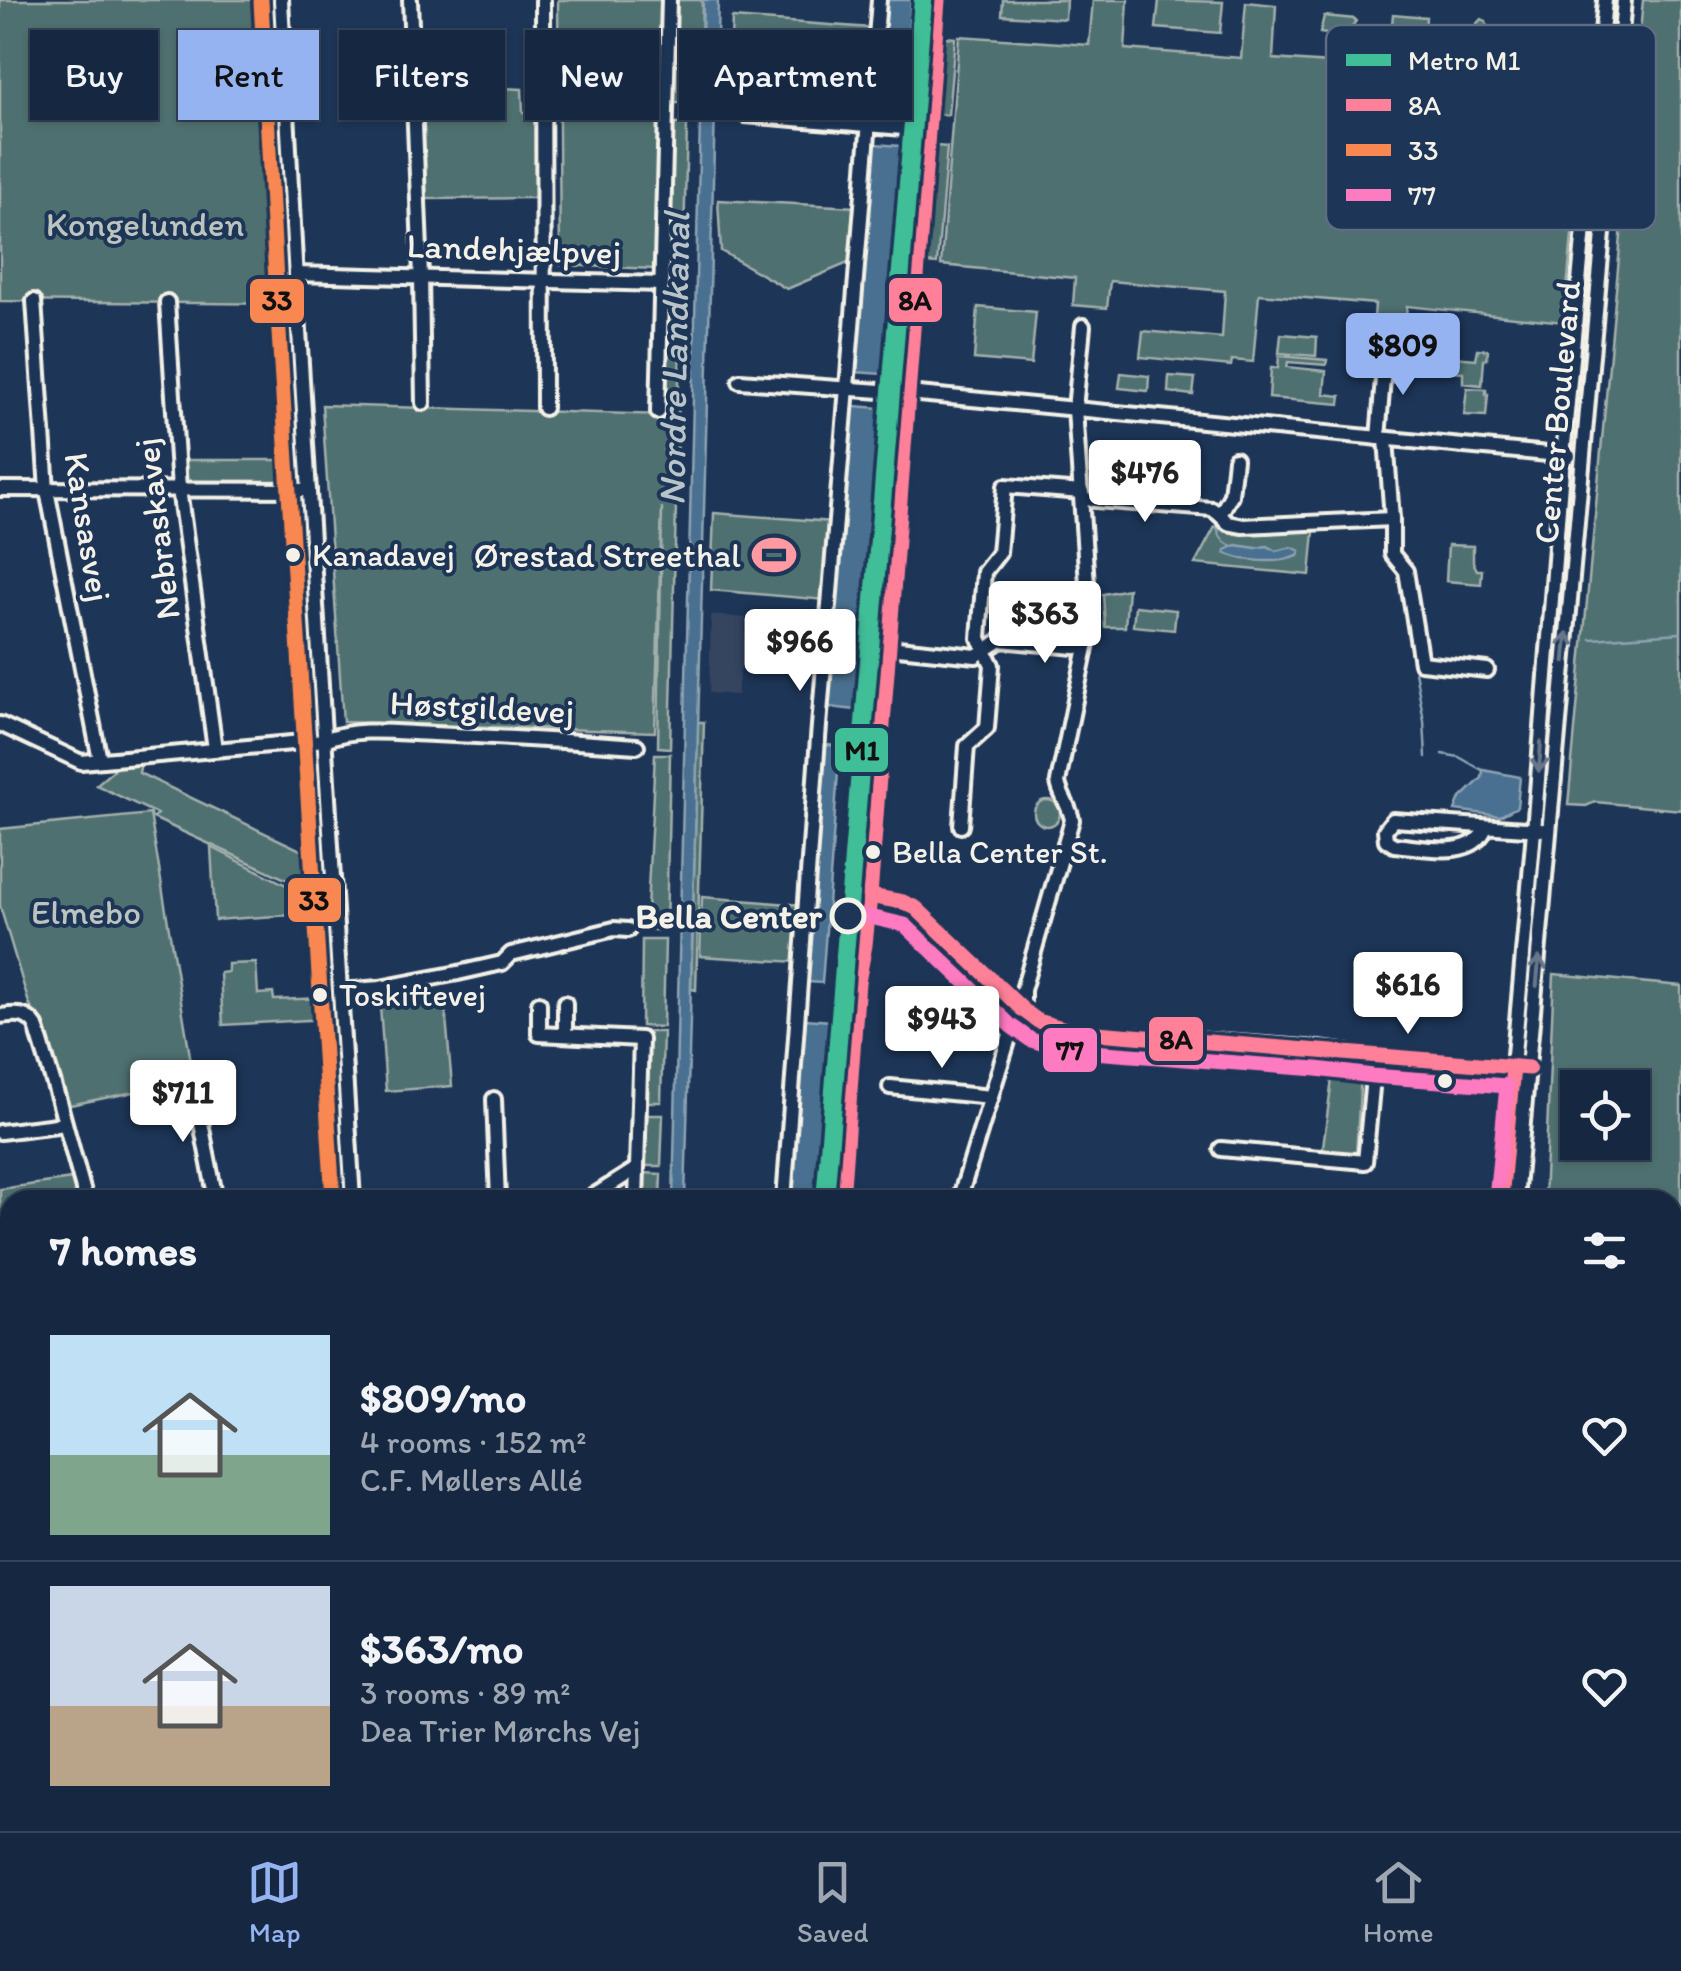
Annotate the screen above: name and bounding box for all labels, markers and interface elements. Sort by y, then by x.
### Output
legend [1326,25,1656,230]
chip: Buy [30,30,158,120]
chip: Rent [178,30,319,120]
chip: Filters [339,30,505,120]
chip: New [525,30,659,120]
chip: Apartment [679,30,912,120]
text: Metro M1 [1408,43,1521,77]
text: 8A [1408,88,1441,122]
text: 33 [1408,133,1439,167]
text: 77 [1408,178,1436,212]
park label: Kongelunden [46,203,244,245]
water label: Nordre Landkanal [648,210,700,506]
street label: Landehjælpvej [406,224,622,274]
line badge: 8A [887,276,944,324]
line badge: 33 [248,277,306,325]
street label: Center Boulevard [1525,279,1589,545]
text: 33 [262,283,292,317]
text: 8A [898,283,932,317]
pin: $809 [1344,313,1462,398]
text: $809 [1368,326,1438,364]
street label: Nebraskavej [125,436,189,622]
pin: $476 [1086,440,1204,525]
street label: Kansasvej [55,449,121,605]
text: $476 [1111,453,1179,491]
sports icon: Ørestad Streethal [750,531,798,579]
place label: Ørestad Streethal [473,534,741,576]
place label: Kanadavej [312,536,455,574]
marker: Kanadavej [283,545,303,565]
pin: $363 [986,581,1104,666]
text: $363 [1011,594,1079,632]
pin: $966 [741,609,859,694]
text: $966 [767,622,833,660]
one-way arrow [1556,631,1575,664]
street label: Høstgildevej [389,681,575,733]
line badge: M1 [833,726,890,774]
text: M1 [844,733,880,767]
one-way arrow [1530,740,1549,772]
place label: Bella Center St. [892,833,1108,871]
marker: Bella Center St. [863,842,883,862]
line badge: 33 [286,876,343,924]
text: 33 [299,883,329,917]
park label: Elmebo [31,891,141,933]
place label: Bella Center [636,895,823,937]
marker: Bella Center [831,899,865,933]
pin: $616 [1349,952,1467,1037]
one-way arrow [1528,955,1547,987]
text: $616 [1376,965,1440,1003]
place label: Toskiftevej [339,976,486,1014]
marker: Toskiftevej [310,985,330,1005]
pin: $943 [883,986,1001,1071]
text: $943 [907,999,977,1037]
line badge: 8A [1147,1015,1205,1063]
text: 8A [1159,1022,1193,1056]
line badge: 77 [1041,1026,1099,1074]
text: 77 [1055,1033,1084,1067]
pin: $711 [124,1060,242,1145]
map controls [1560,1070,1650,1160]
button: locate [1560,1070,1650,1160]
unlabelled marker [1435,1071,1455,1091]
text: $711 [152,1073,214,1111]
icon: filters [1577,1223,1632,1278]
text: 7 homes [50,1225,197,1276]
text: $809/mo [360,1372,526,1423]
icon: home [130,1375,250,1495]
icon: heart [1577,1408,1632,1463]
text: 4 rooms · 152 m² [360,1423,587,1461]
text: C.F. Møllers Allé [360,1461,583,1499]
text: $363/mo [360,1623,524,1674]
icon: home [130,1626,250,1746]
icon: heart [1577,1659,1632,1714]
text: 3 rooms · 89 m² [360,1674,571,1712]
text: Dea Trier Mørchs Vej [360,1712,640,1750]
tab: Map [247,1855,302,1949]
tab: Saved [797,1855,868,1949]
tab: Home [1363,1855,1434,1949]

